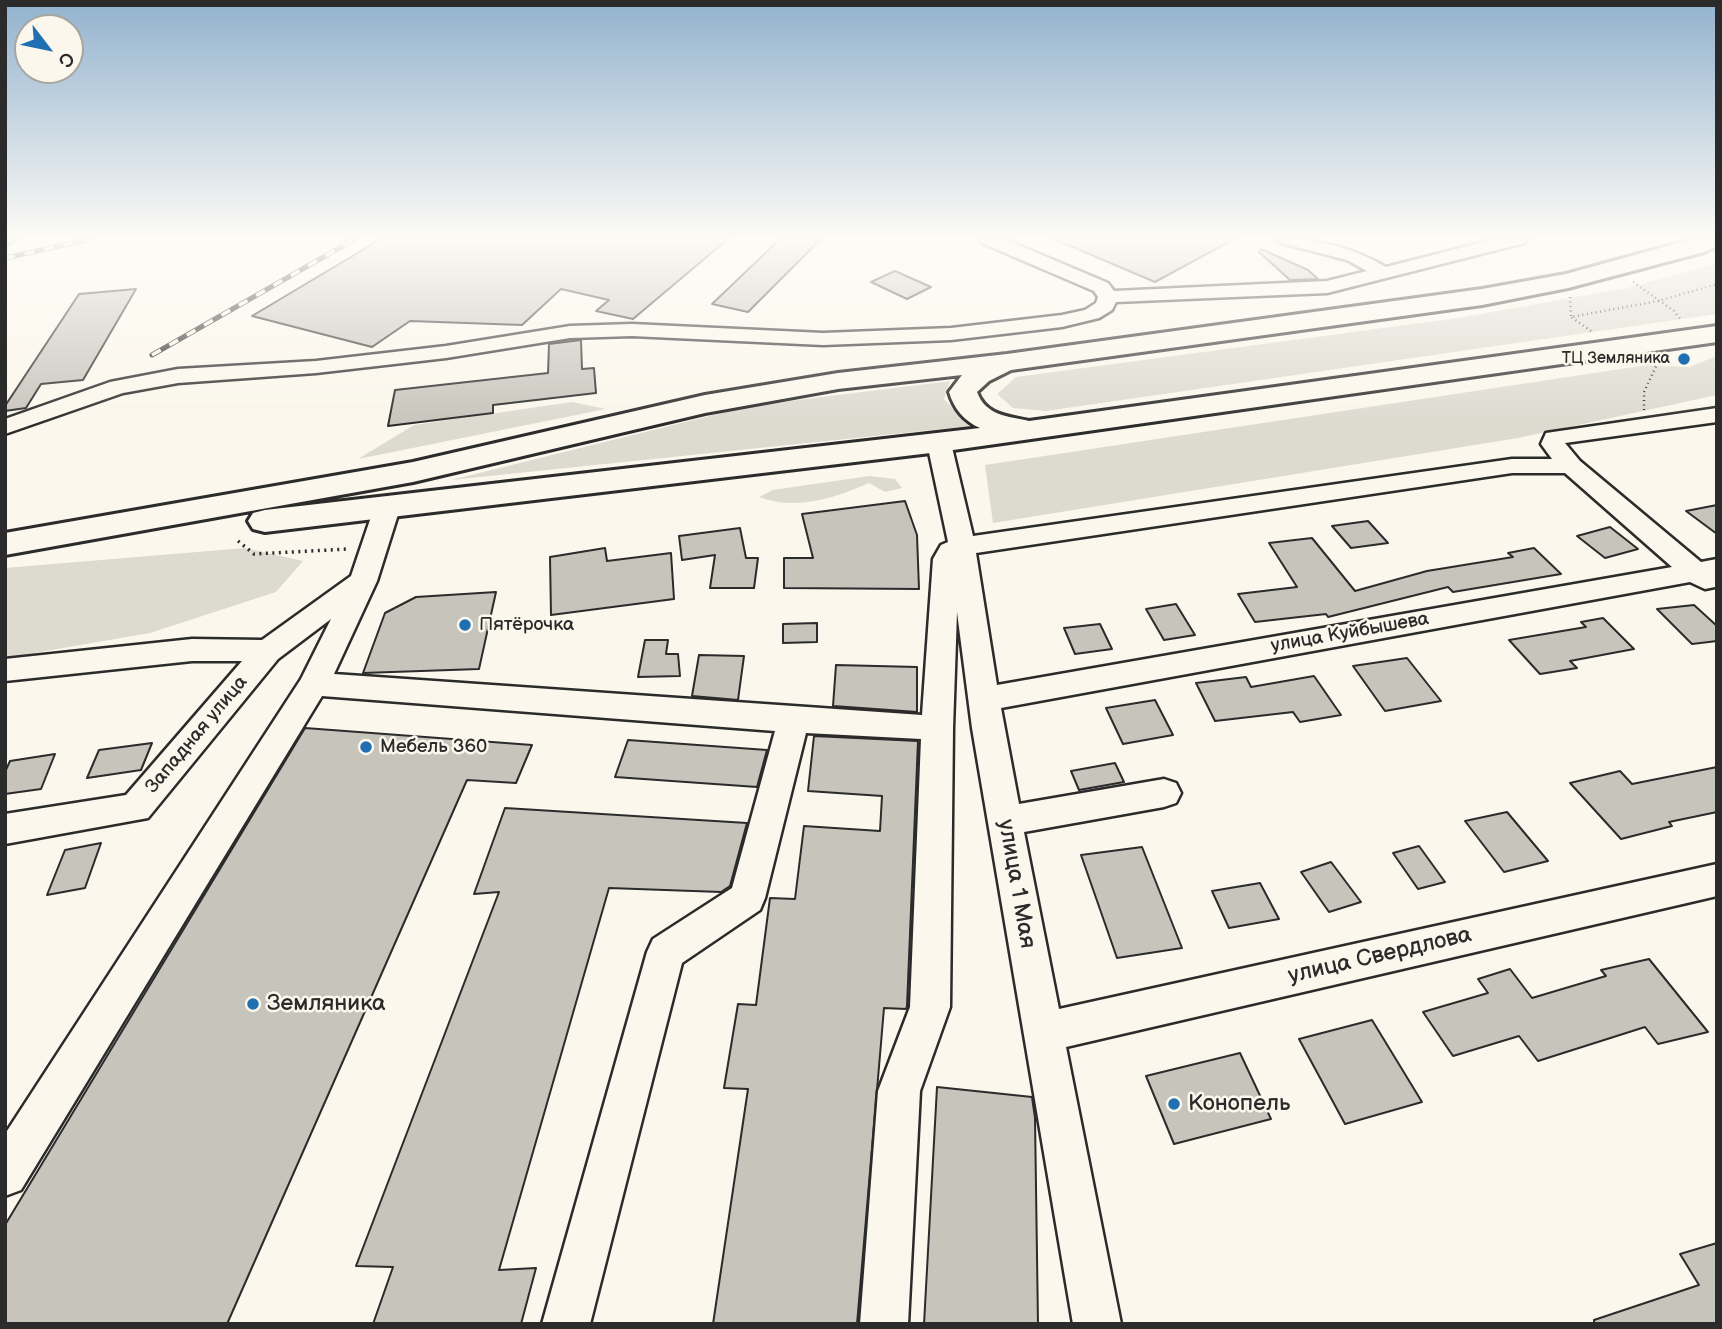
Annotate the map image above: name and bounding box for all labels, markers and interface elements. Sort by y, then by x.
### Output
north arrow [14,14,84,84]
text: С [52,48,79,71]
place label: ТЦ Земляника [1562,349,1670,369]
marker: ТЦ Земляника [1676,351,1692,367]
street label: улица Куйбышева [1269,608,1431,658]
place label: Пятёрочка [479,614,574,636]
marker: Пятёрочка [457,617,473,633]
street label: Западная улица [141,672,253,798]
place label: Мебель 360 [380,736,487,758]
marker: Мебель 360 [358,739,374,755]
street label: улица 1 Мая [991,817,1041,951]
street label: улица Свердлова [1286,921,1474,991]
place label: Земляника [267,990,386,1018]
marker: Земляника [245,996,261,1012]
place label: Конопель [1188,1090,1290,1118]
marker: Конопель [1166,1096,1182,1112]

